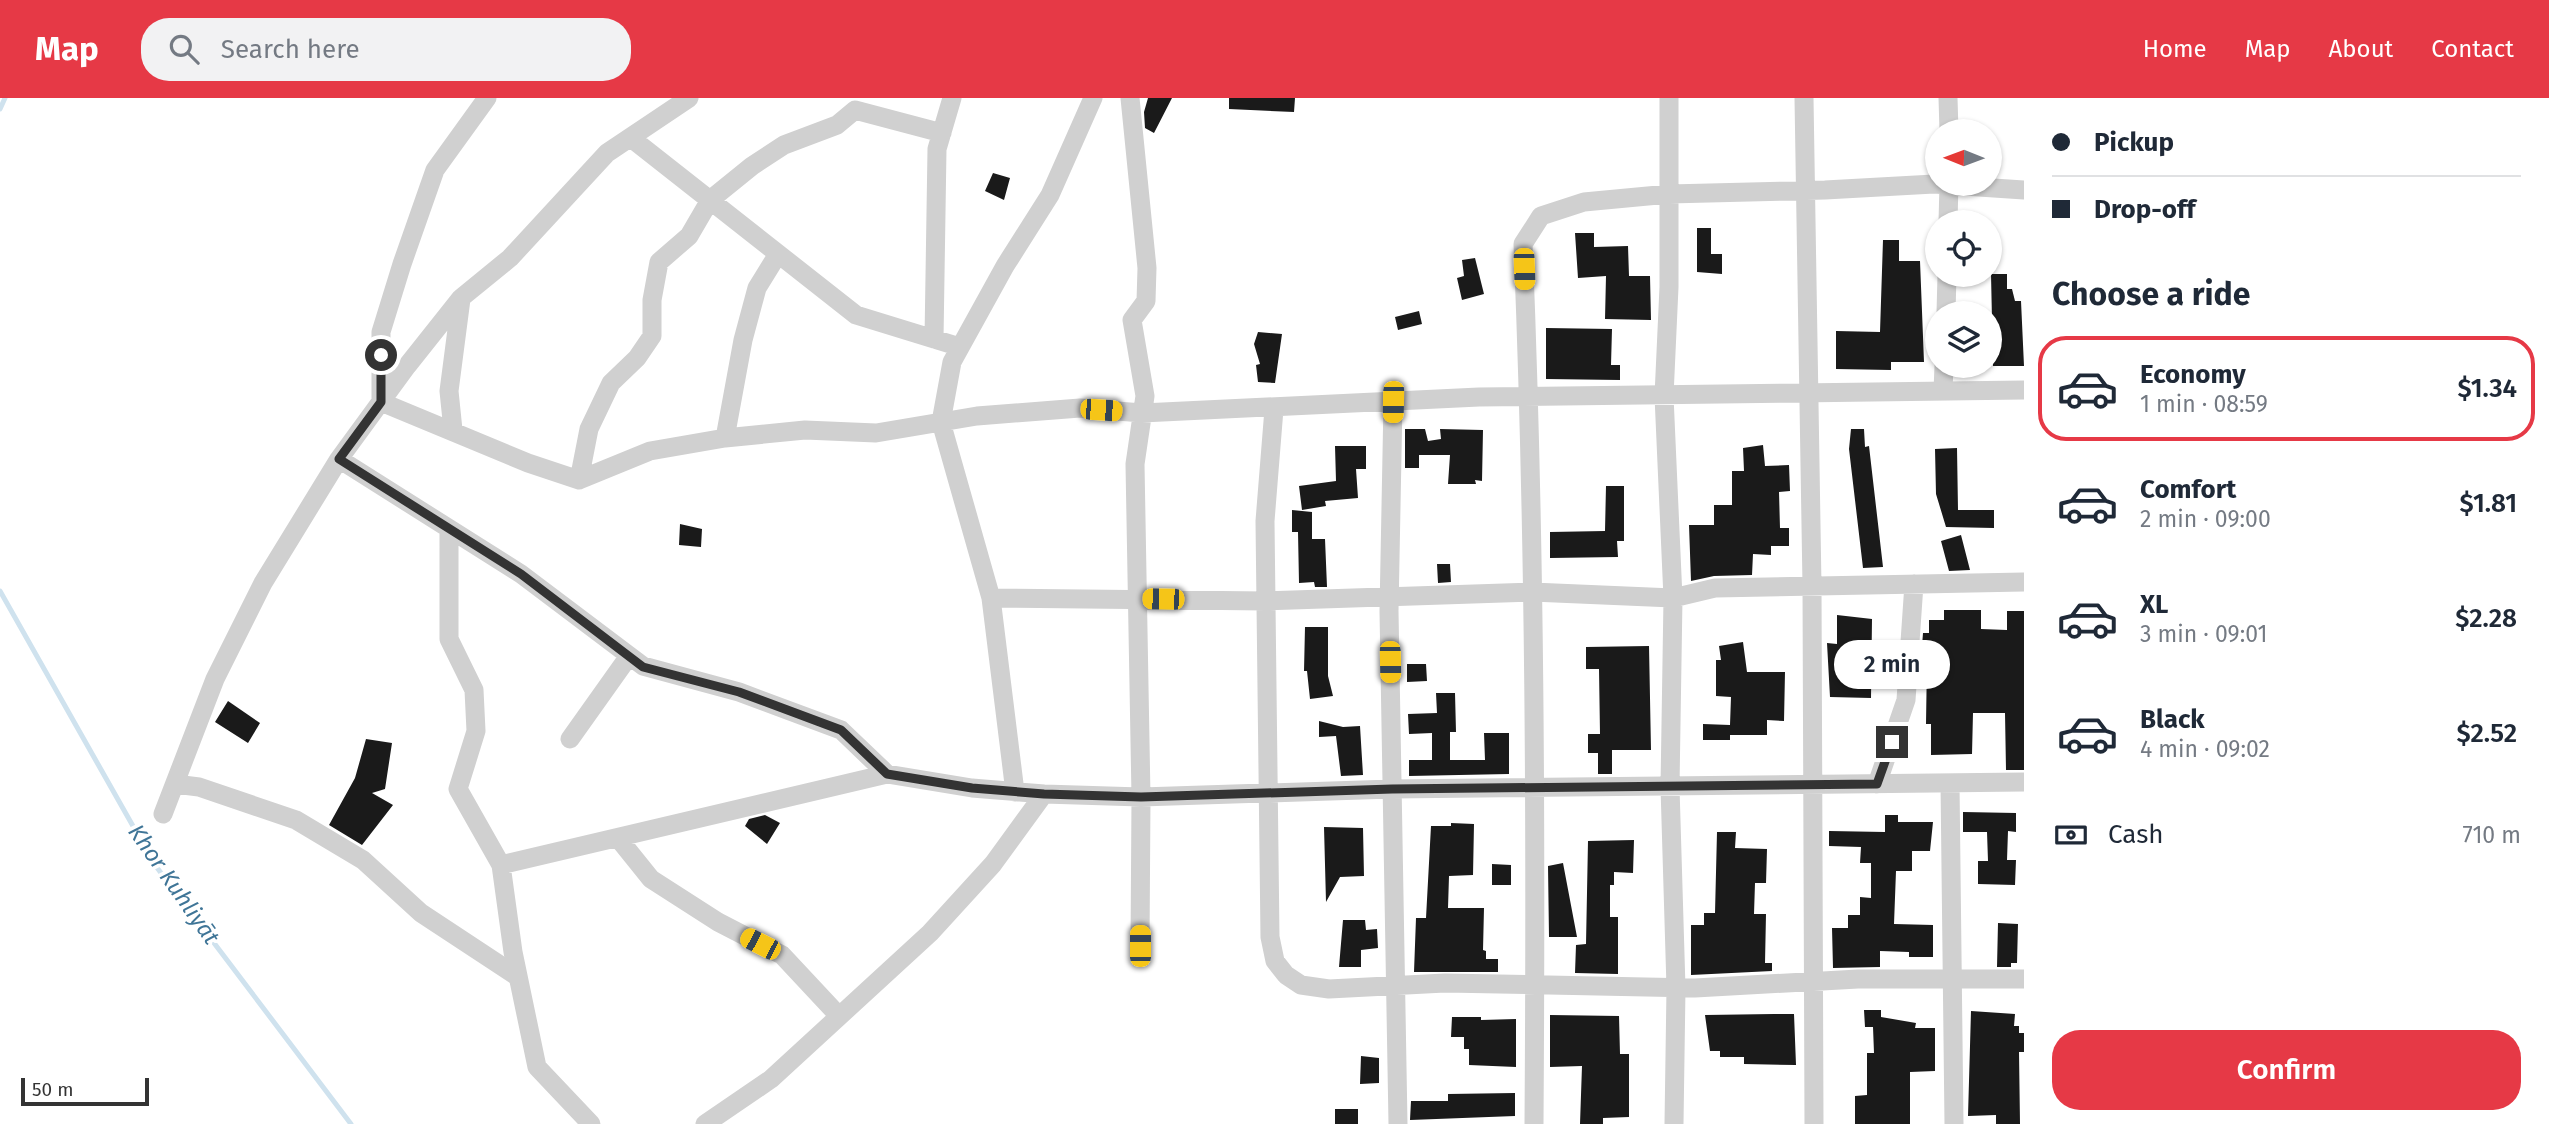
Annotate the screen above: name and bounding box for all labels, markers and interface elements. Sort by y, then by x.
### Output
search box [141,18,631,81]
text: Map [35,29,99,69]
icon: search [165,30,203,68]
text: Search here [221,34,360,65]
text: Home [2143,35,2207,63]
text: Map [2245,35,2291,63]
text: About [2329,35,2393,63]
text: Contact [2431,35,2514,63]
north arrow [1925,119,2002,196]
map controls [1925,119,2002,378]
text: Pickup [2094,127,2174,158]
text: Drop-off [2094,194,2196,225]
button: locate [1925,210,2002,287]
car [1513,248,1536,290]
text: Choose a ride [2052,275,2250,313]
button: layers [1925,301,2002,378]
route start [365,339,397,371]
icon: car [2056,357,2119,420]
text: Economy [2140,359,2246,390]
text: $1.34 [2457,373,2517,404]
car [1383,381,1404,423]
text: 1 min · 08:59 [2140,390,2268,418]
car [1080,398,1123,422]
icon: car [2056,472,2119,535]
text: Comfort [2140,474,2236,505]
text: $1.81 [2460,488,2517,519]
text: 2 min · 09:00 [2140,505,2271,533]
icon: car [2056,587,2119,650]
car [1142,588,1185,610]
text: XL [2140,589,2168,620]
text: $2.28 [2455,603,2517,634]
text: 3 min · 09:01 [2140,620,2267,648]
callout: 2 min [1834,640,1950,690]
car [1380,641,1401,683]
text: 2 min [1864,650,1920,678]
icon: car [2056,702,2119,765]
text: Black [2140,704,2205,735]
text: $2.52 [2457,718,2517,749]
route end [1876,726,1908,758]
text: 4 min · 09:02 [2140,735,2270,763]
icon: cash [2052,816,2090,854]
water label: Khor Kuhliyāt [122,819,226,950]
text: Cash [2108,819,2164,850]
text: 710 m [2463,821,2521,849]
car [737,925,784,963]
car [1130,925,1151,967]
button: Confirm [2052,1030,2521,1110]
scale bar [21,1075,149,1107]
text: 50 m [32,1078,73,1101]

